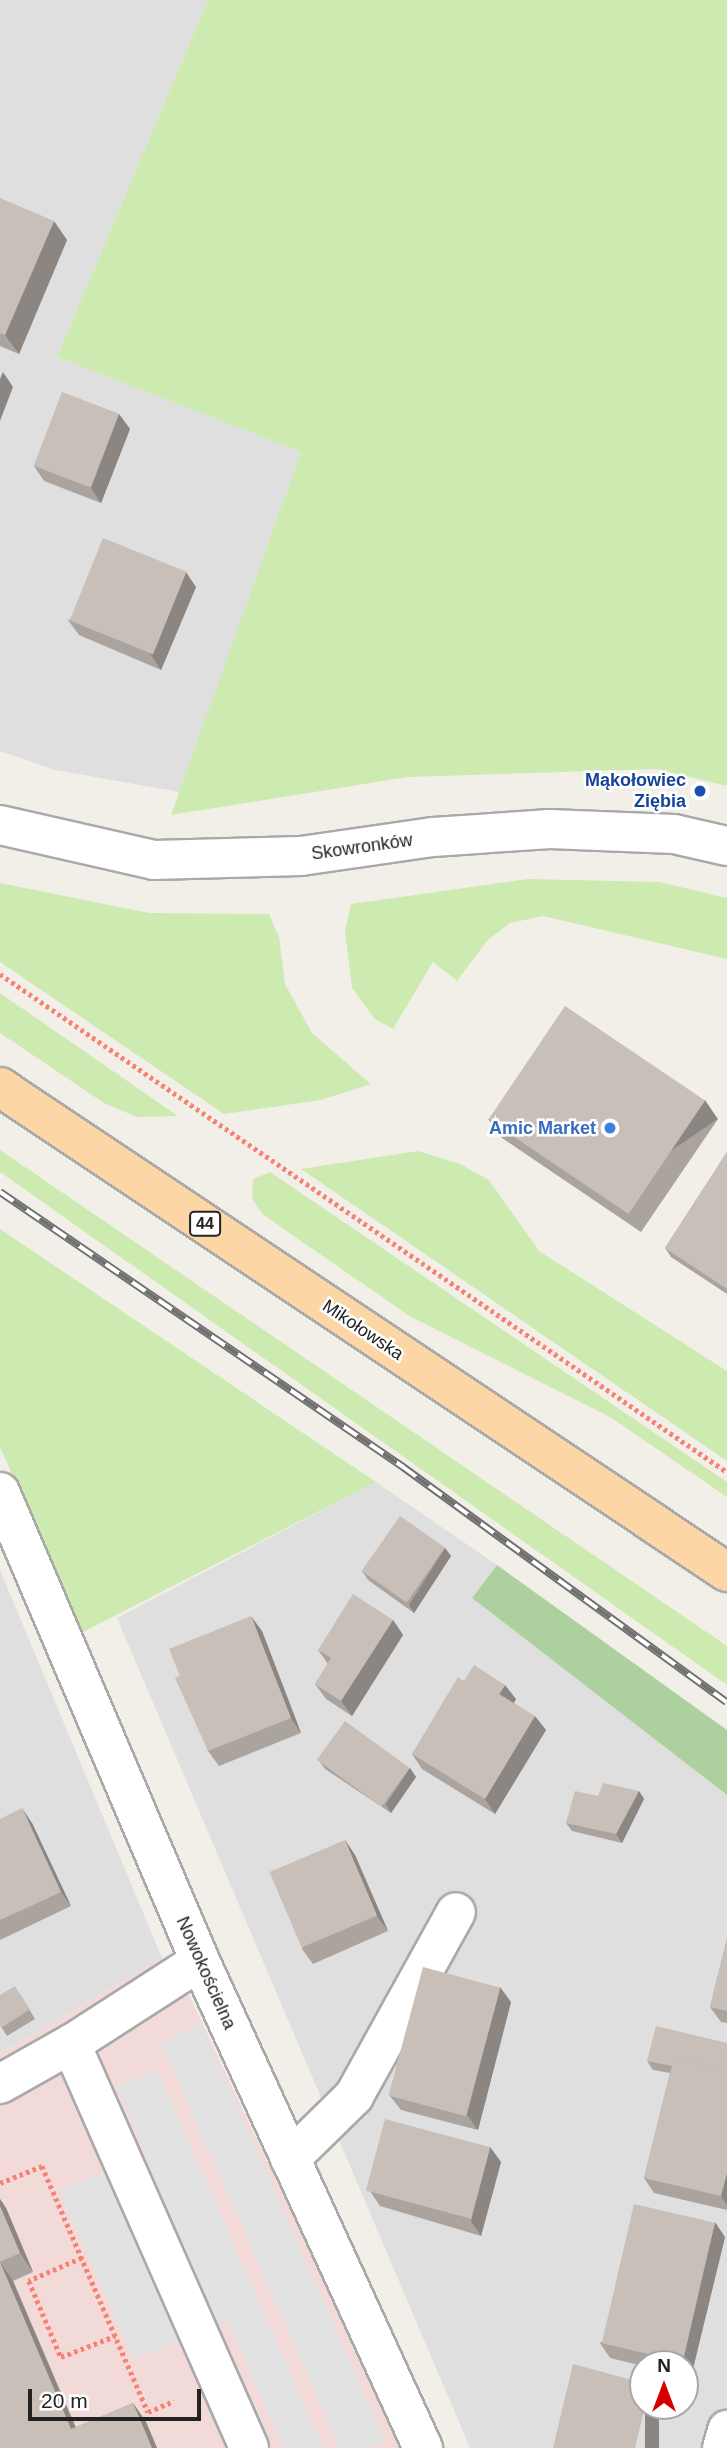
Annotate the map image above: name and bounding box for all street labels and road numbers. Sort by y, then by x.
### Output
street label: Skowronków [310,829,414,865]
road number: 44 [188,1212,222,1236]
street label: Mikołowska [318,1295,408,1365]
street label: Nowokościelna [172,1913,240,2033]

